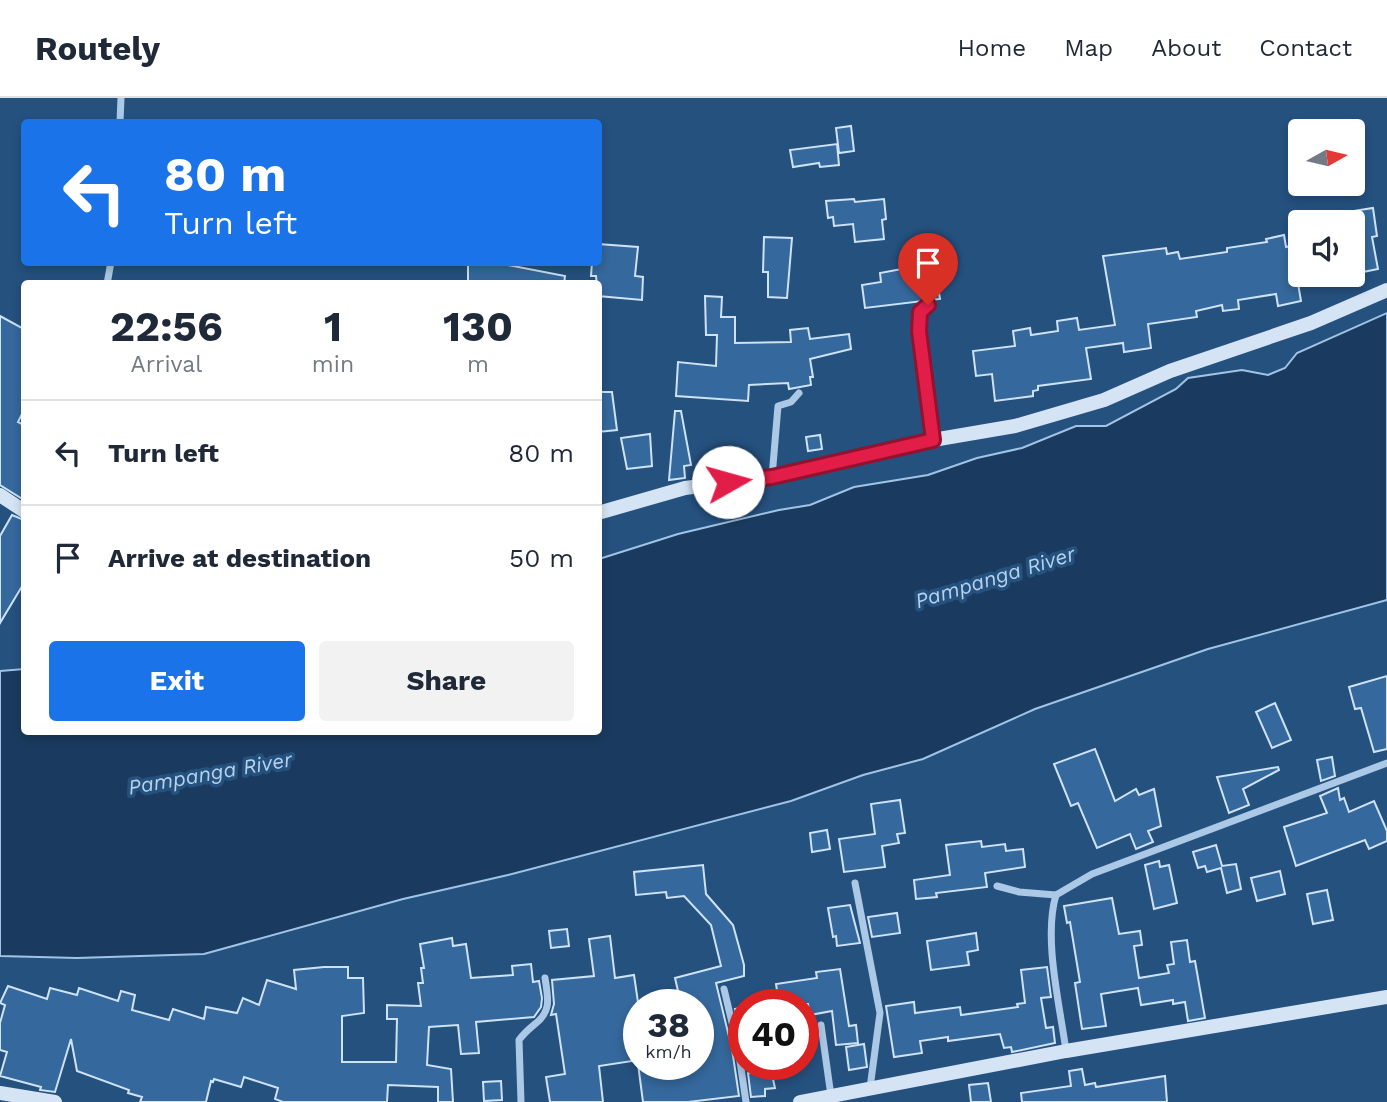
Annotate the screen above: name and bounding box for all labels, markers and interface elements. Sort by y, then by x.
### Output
text: Routely [35,29,160,68]
text: Home [958,34,1026,62]
text: Map [1064,34,1113,62]
text: About [1151,34,1221,62]
text: Contact [1259,34,1352,62]
north arrow [1288,119,1365,196]
map controls [1288,119,1365,287]
text: 80 m [164,145,286,203]
icon: left [49,147,140,238]
text: Turn left [164,204,297,242]
button: sound [1288,210,1365,287]
pin [898,233,958,305]
icon: arrive [909,244,947,282]
text: 22:56 [110,302,223,351]
text: 1 [324,302,342,351]
text: 130 [443,302,513,351]
text: Arrival [131,351,202,378]
text: min [312,351,354,378]
text: m [467,351,489,378]
icon: left [49,434,87,472]
text: Turn left [108,438,219,468]
text: 80 m [508,438,574,468]
position arrow [691,445,765,519]
icon: arrive [49,539,87,577]
water label: Pampanga River [912,541,1079,613]
text: Arrive at destination [108,543,371,573]
text: 50 m [509,543,574,573]
button: Exit [49,641,305,721]
button: Share [319,641,574,721]
water label: Pampanga River [126,746,295,800]
speed limit sign: 40 [728,989,819,1080]
text: 38 [647,1004,690,1046]
text: km/h [645,1041,692,1062]

